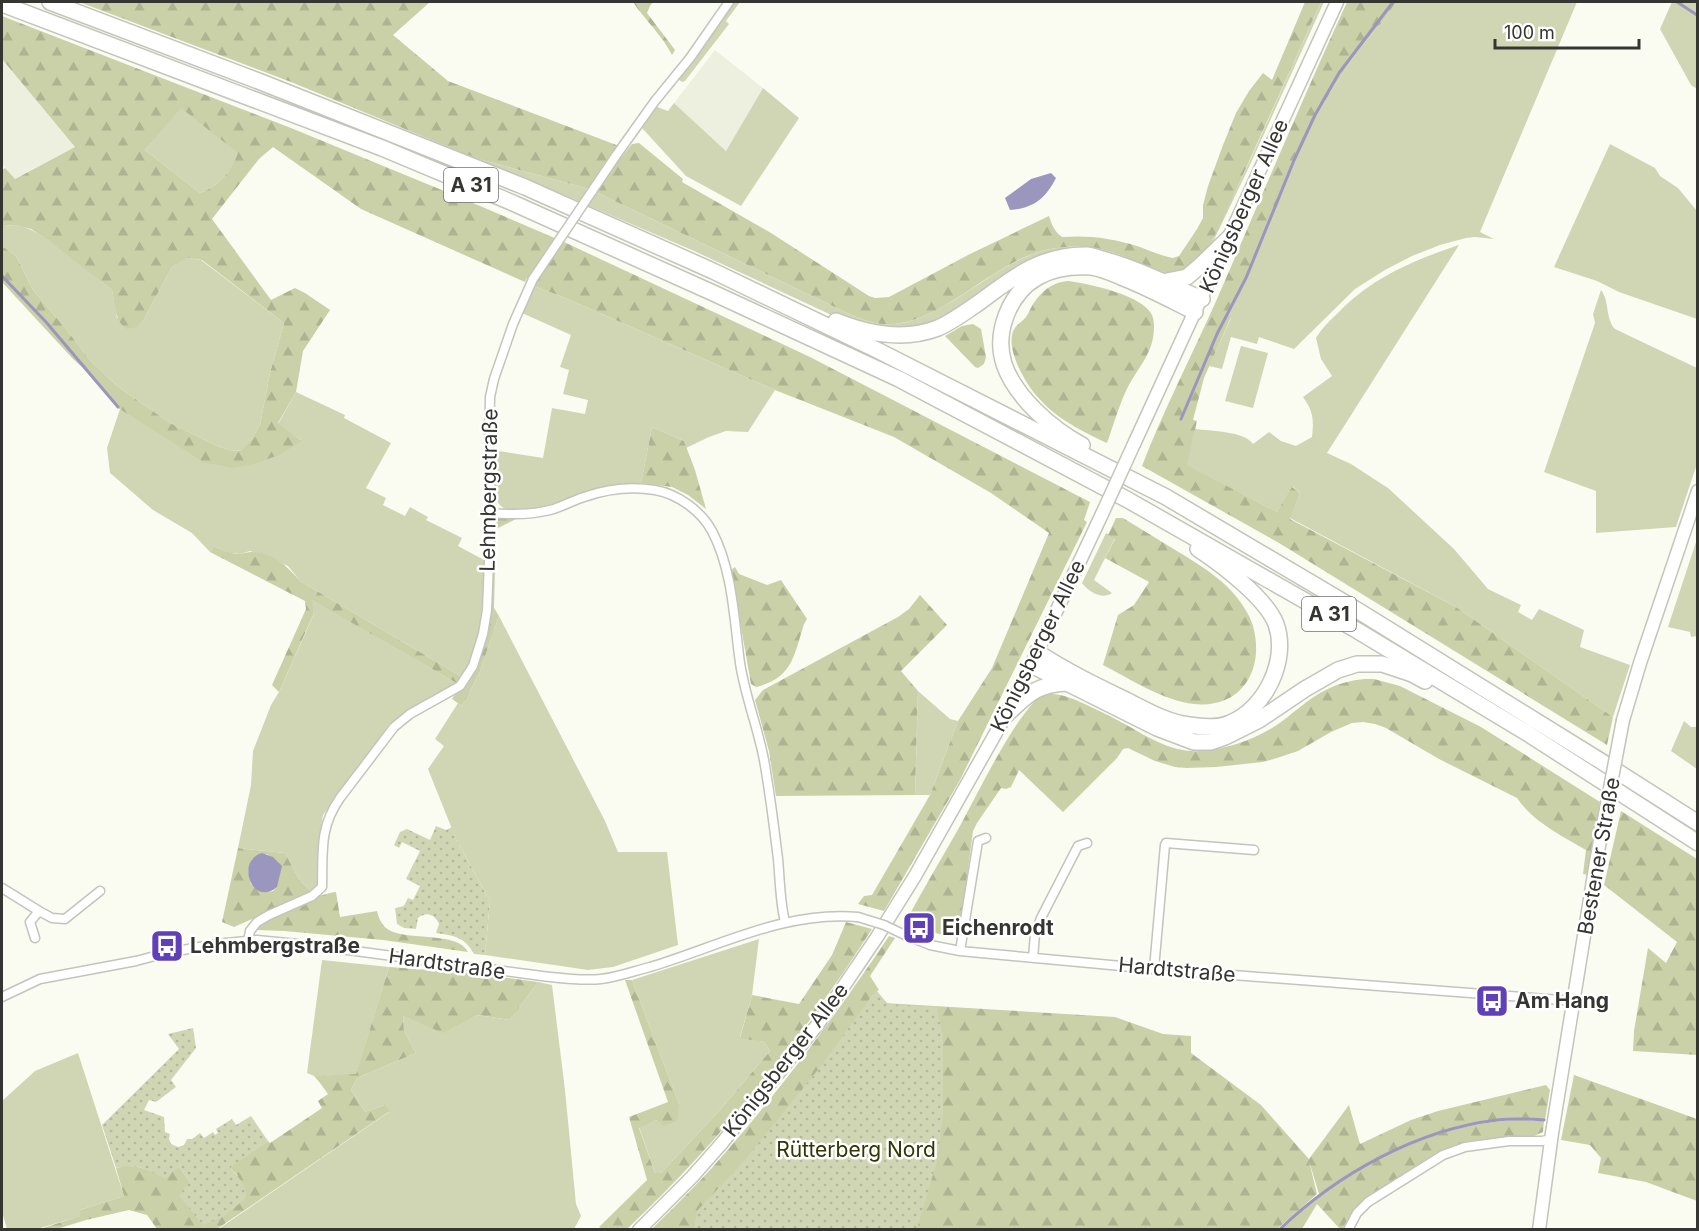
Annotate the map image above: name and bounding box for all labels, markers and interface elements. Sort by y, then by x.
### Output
scale bar [1495,12,1639,50]
text: 100 m [1504,22,1555,43]
street label: Königsberger Allee [1194,115,1293,297]
road number: A 31 [444,168,498,202]
street label: Lehmbergstraße [475,408,502,572]
street label: Königsberger Allee [985,556,1090,736]
road number: A 31 [1302,597,1356,631]
street label: Bestener Straße [1572,775,1625,937]
bus stop icon: Eichenrodt [901,910,937,946]
place label: Eichenrodt [942,915,1054,940]
bus stop icon: Lehmbergstraße [149,928,185,964]
place label: Lehmbergstraße [190,933,360,958]
street label: Hardtstraße [387,943,507,984]
street label: Hardtstraße [1117,952,1237,987]
street label: Königsberger Allee [718,978,853,1141]
bus stop icon: Am Hang [1474,983,1510,1019]
place label: Am Hang [1515,988,1609,1013]
park label: Rütterberg Nord [776,1137,936,1162]

